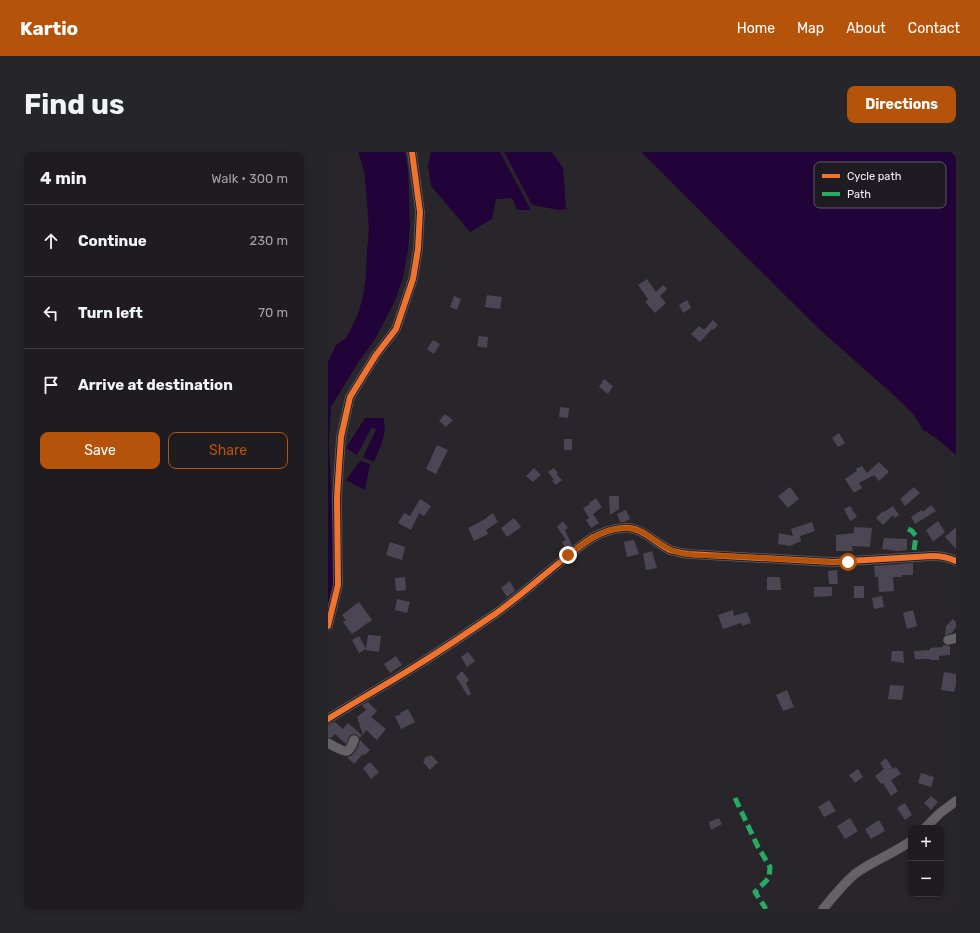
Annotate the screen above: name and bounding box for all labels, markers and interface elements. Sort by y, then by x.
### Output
text: Kartio [20,17,78,40]
text: Home [737,20,775,37]
text: Map [797,20,824,37]
text: About [846,20,886,37]
text: Contact [908,20,960,37]
button: Directions [847,86,956,123]
text: Find us [24,88,124,121]
legend [814,162,946,208]
text: 4 min [40,168,87,188]
text: Cycle path [847,170,901,183]
text: Walk · 300 m [211,171,288,186]
text: Path [847,188,871,201]
icon: ahead [40,230,62,252]
text: Continue [78,232,147,250]
text: 230 m [250,233,288,248]
icon: left [40,302,62,324]
text: Turn left [78,304,143,322]
text: 70 m [258,305,288,320]
icon: arrive [40,374,62,396]
text: Arrive at destination [78,376,233,394]
button: Save [40,432,160,469]
button: Share [168,432,288,469]
route end [559,546,577,564]
route start [839,553,857,571]
map controls [908,825,944,897]
button: + [908,825,944,861]
button: − [908,861,944,897]

